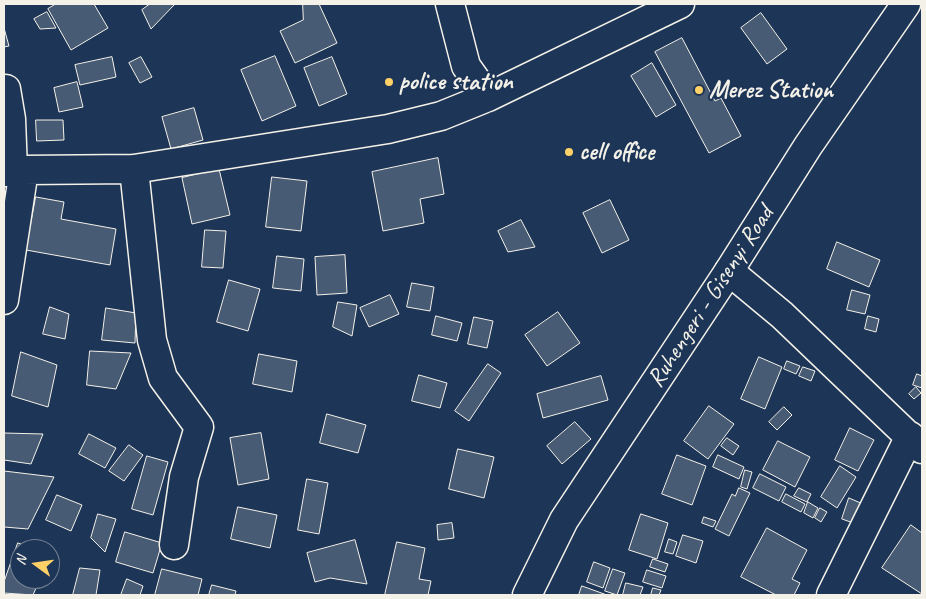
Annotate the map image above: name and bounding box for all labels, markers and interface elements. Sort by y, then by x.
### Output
place label: police station [399,67,513,97]
place label: Merez Station [709,75,833,105]
marker: police station [383,76,395,88]
marker: Merez Station [693,84,705,96]
place label: cell office [579,137,654,167]
marker: cell office [563,146,575,158]
street label: Ruhengeri - Gisenyi Road [641,201,781,393]
north arrow [10,539,60,589]
text: N [12,554,30,567]

